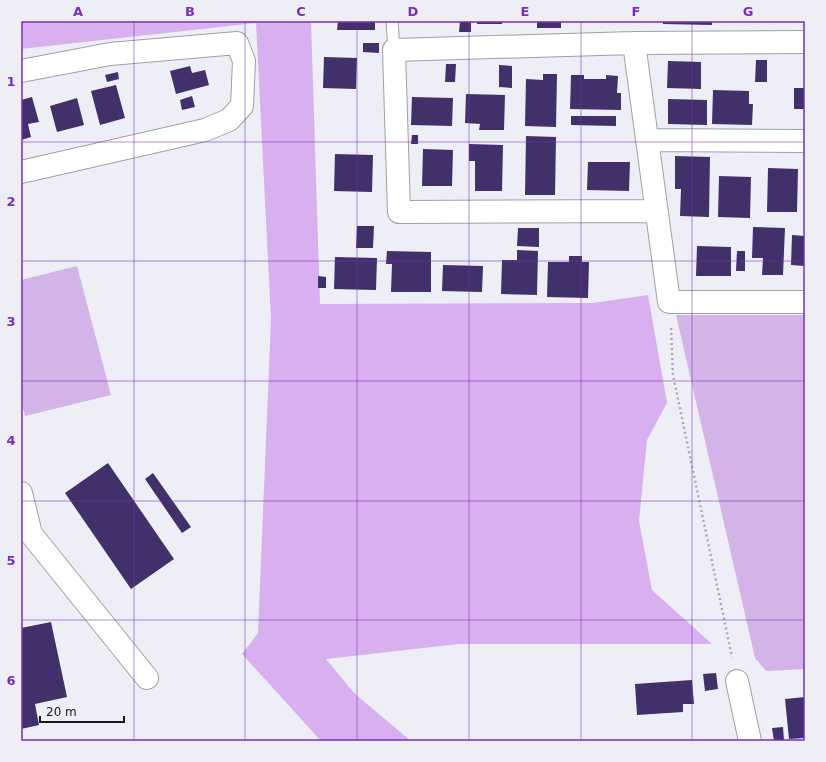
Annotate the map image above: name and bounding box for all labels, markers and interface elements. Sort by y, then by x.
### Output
text: A [73,4,83,19]
text: B [185,4,195,19]
text: C [296,4,306,19]
text: D [408,4,419,19]
text: E [521,4,529,19]
text: F [632,4,640,19]
text: G [743,4,753,19]
text: 1 [6,74,16,89]
text: 2 [6,194,16,209]
text: 3 [6,314,16,329]
text: 4 [6,433,16,448]
text: 5 [6,553,16,568]
text: 6 [6,673,16,688]
scale bar [40,698,124,724]
text: 20 m [46,705,77,719]

